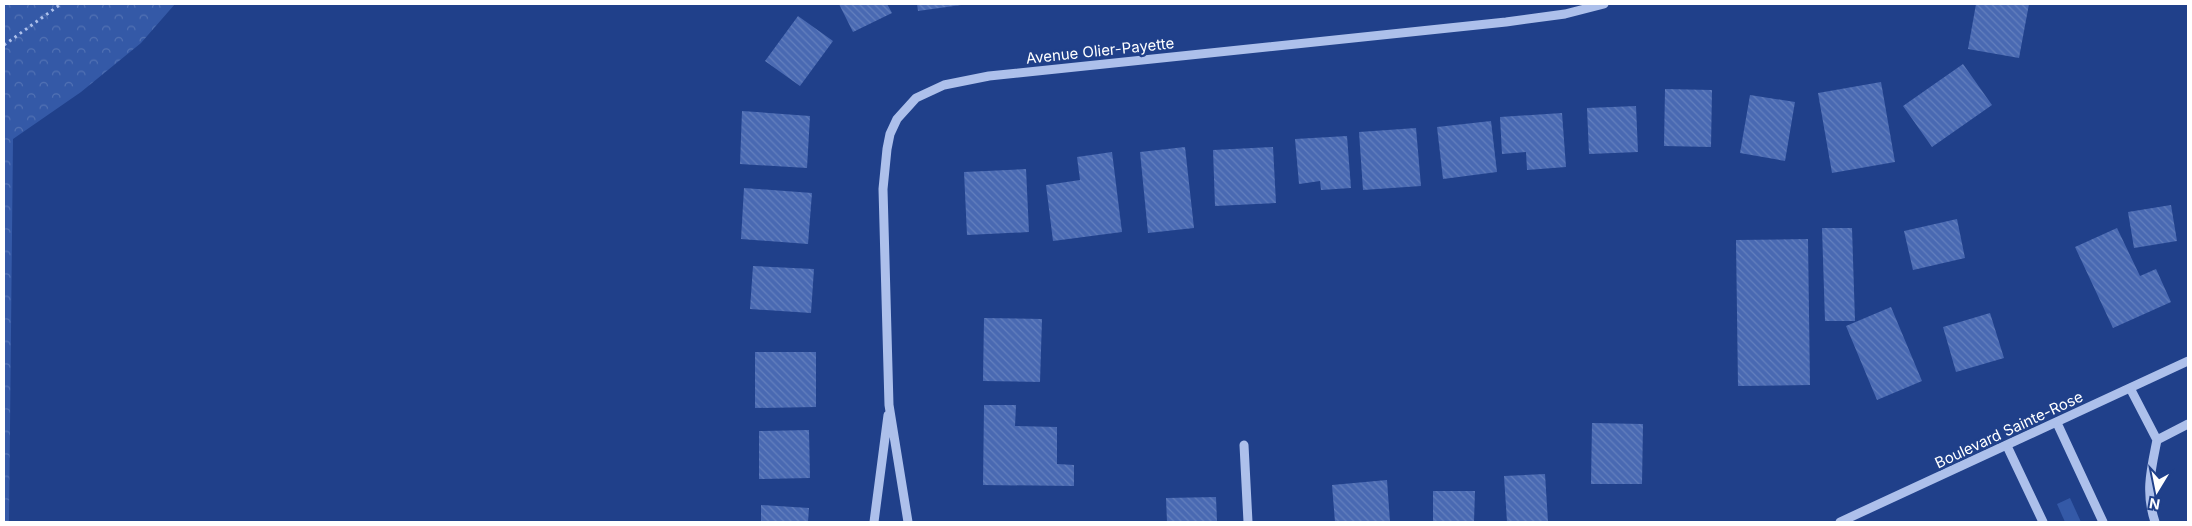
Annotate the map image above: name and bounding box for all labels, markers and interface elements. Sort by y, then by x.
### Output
street label: Avenue Olier-Payette [1025,33,1175,68]
street label: Boulevard Sainte-Rose [1932,387,2086,472]
north arrow [2132,466,2182,516]
text: N [2148,495,2161,514]

